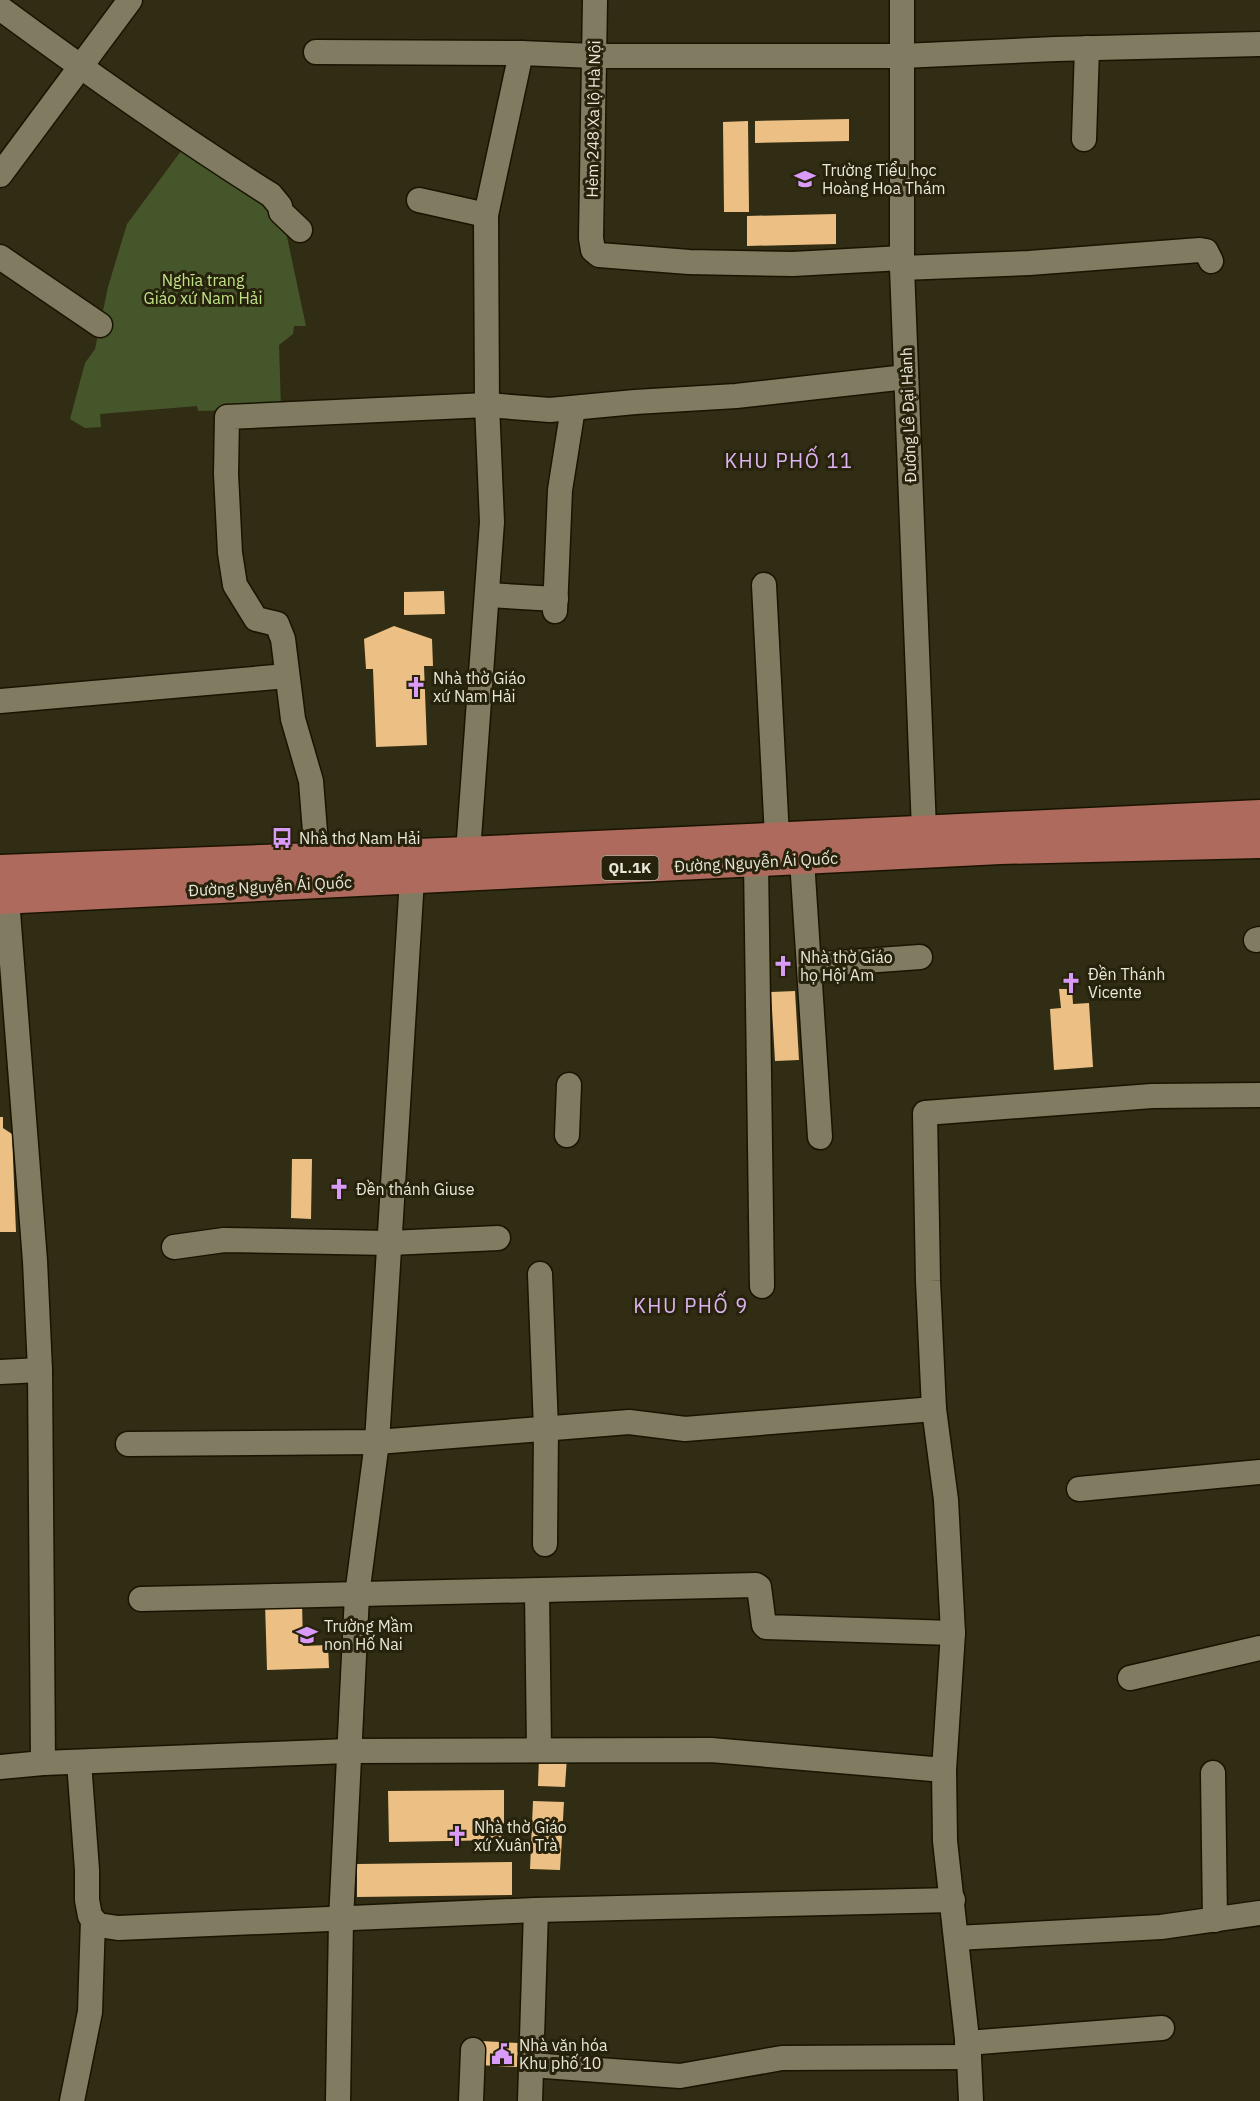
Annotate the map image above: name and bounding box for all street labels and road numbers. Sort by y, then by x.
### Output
street label: Hẻm 248 Xa lộ Hà Nội [582,40,604,198]
street label: Đường Lê Đại Hành [896,347,920,483]
street label: Đường Nguyễn Ái Quốc [674,847,838,876]
road number: QL.1K [602,856,658,880]
street label: Đường Nguyễn Ái Quốc [188,871,352,900]

